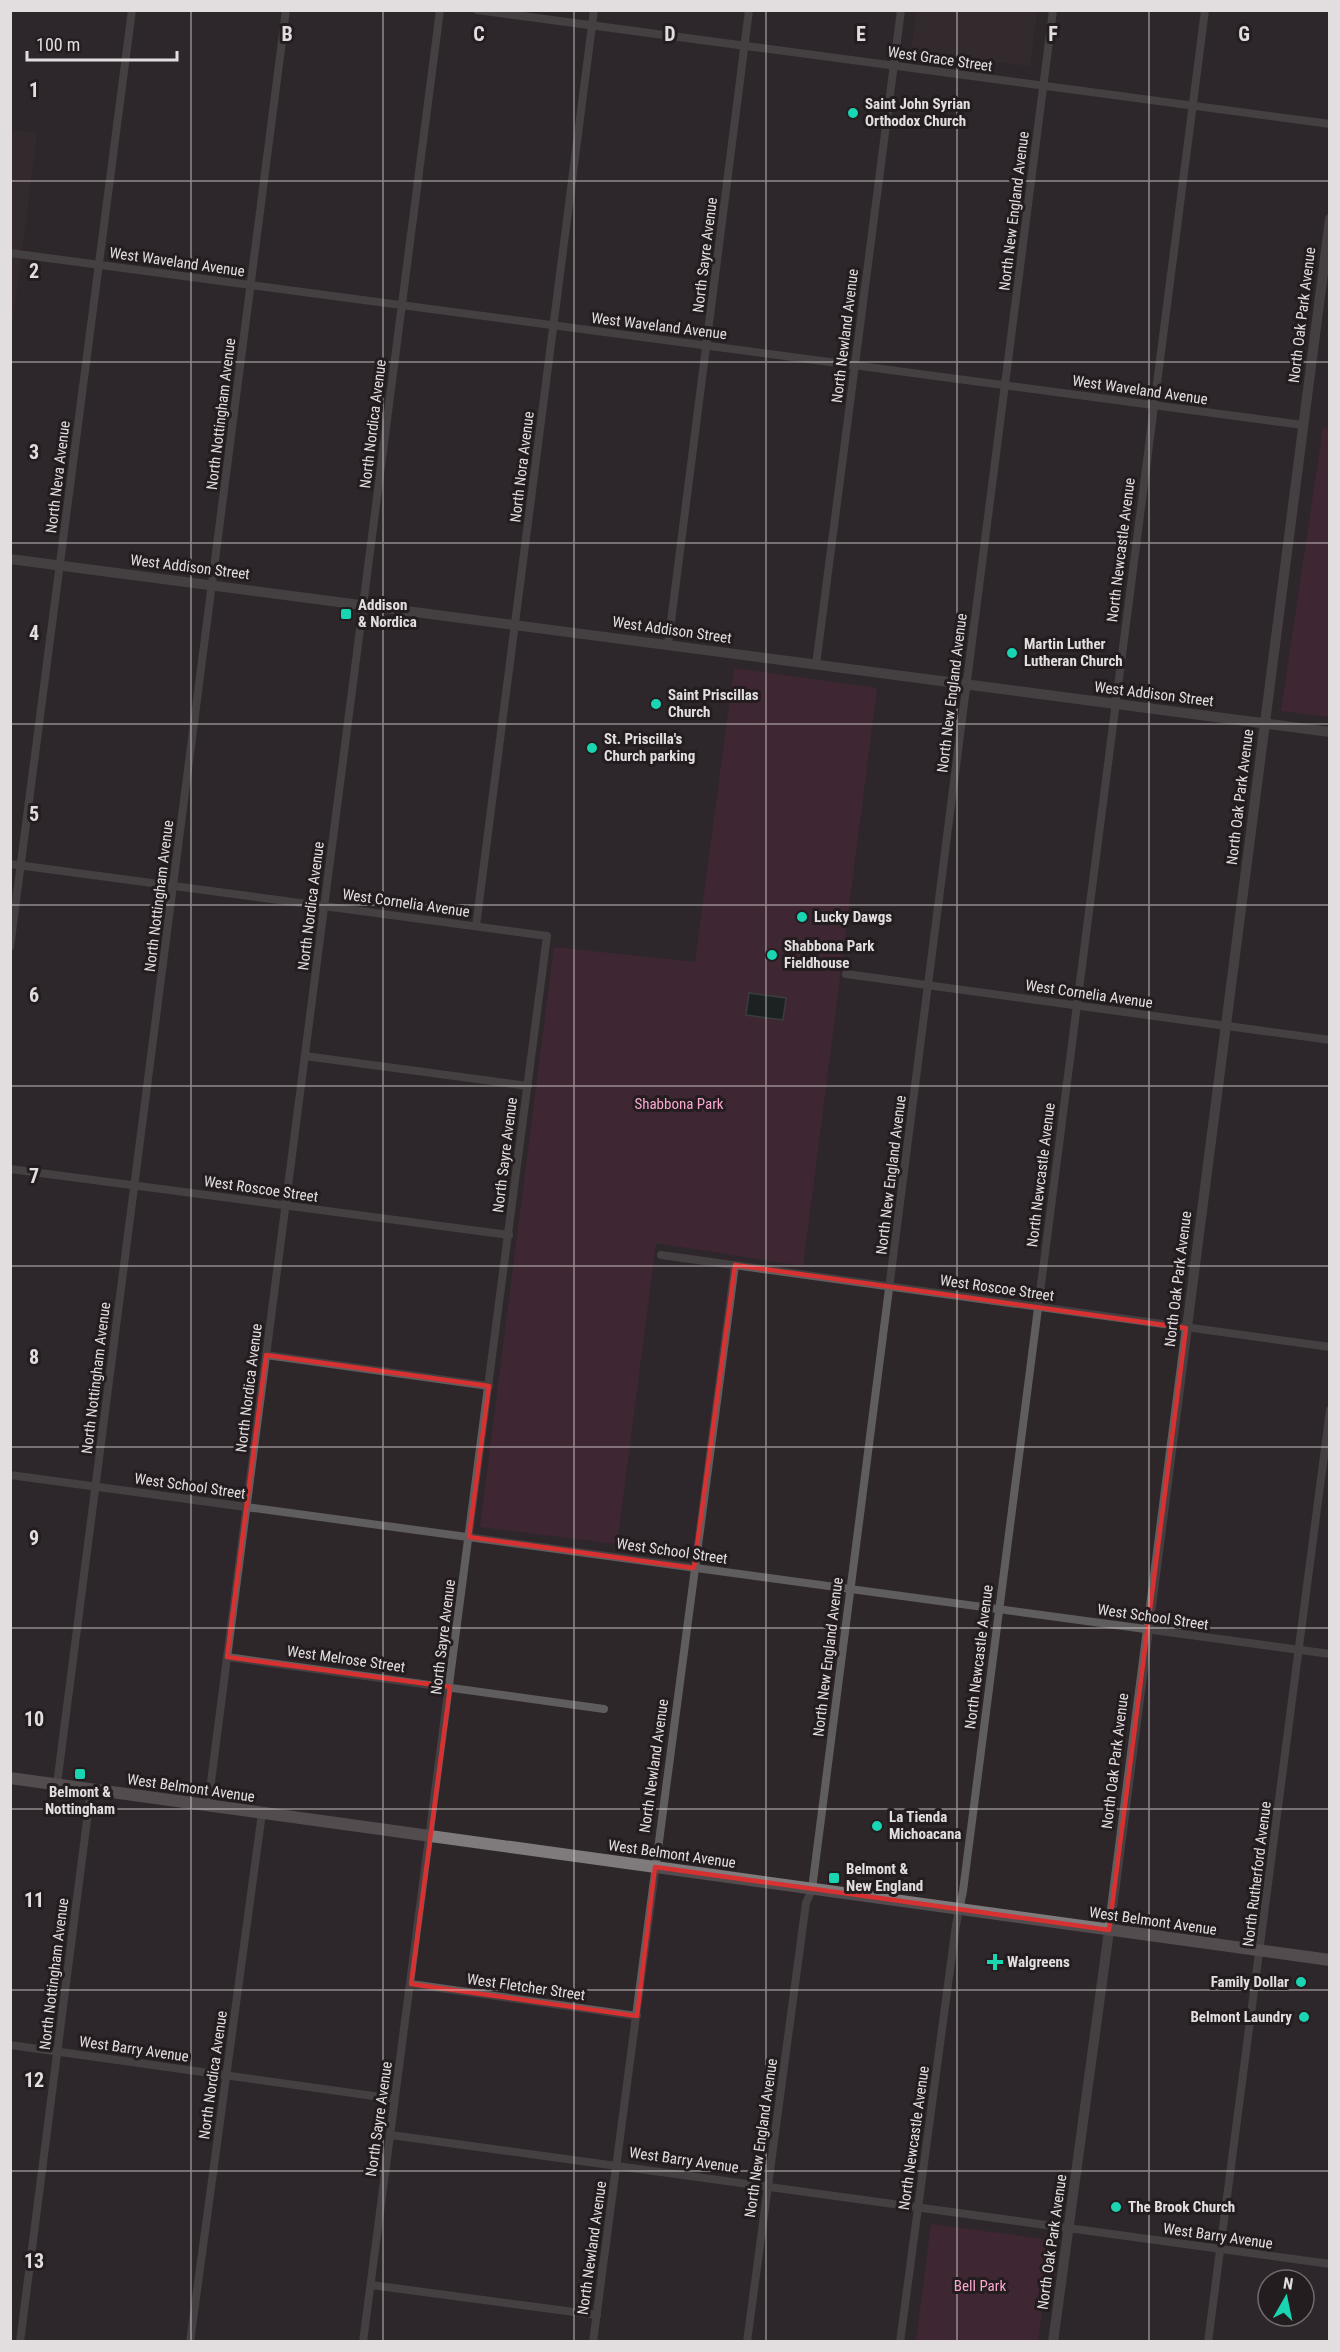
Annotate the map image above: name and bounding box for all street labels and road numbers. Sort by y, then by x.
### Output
street label: West Grace Street [886,43,994,75]
street label: North New England Avenue [995,130,1033,292]
street label: North Sayre Avenue [689,196,721,314]
street label: West Waveland Avenue [108,244,246,280]
street label: North Oak Park Avenue [1285,246,1319,384]
street label: North Newland Avenue [828,268,862,404]
street label: West Waveland Avenue [590,309,728,343]
street label: North Nottingham Avenue [203,337,239,491]
street label: North Nordica Avenue [356,359,390,489]
street label: West Waveland Avenue [1071,372,1209,408]
street label: North Nora Avenue [506,410,538,524]
street label: North Neva Avenue [42,420,74,534]
street label: North Newcastle Avenue [1103,477,1139,623]
street label: West Addison Street [129,551,251,583]
street label: North New England Avenue [933,612,971,774]
street label: West Addison Street [611,613,733,647]
street label: West Addison Street [1093,678,1215,710]
street label: North Oak Park Avenue [1223,728,1257,866]
street label: North Nottingham Avenue [141,819,177,973]
street label: North Nordica Avenue [294,841,328,971]
street label: West Cornelia Avenue [341,885,471,921]
street label: West Cornelia Avenue [1024,976,1154,1012]
street label: North New England Avenue [872,1094,910,1256]
street label: North Sayre Avenue [489,1096,521,1214]
street label: North Newcastle Avenue [1023,1102,1059,1248]
street label: West Roscoe Street [203,1172,319,1206]
street label: North Oak Park Avenue [1161,1210,1195,1348]
street label: West Roscoe Street [939,1271,1055,1305]
street label: North Nottingham Avenue [78,1301,114,1455]
street label: North Nordica Avenue [232,1323,266,1453]
street label: West School Street [133,1469,247,1503]
street label: West School Street [615,1534,729,1568]
street label: North New England Avenue [809,1576,847,1738]
street label: North Sayre Avenue [427,1578,459,1696]
street label: North Newcastle Avenue [961,1584,997,1730]
street label: West School Street [1096,1600,1210,1634]
street label: West Melrose Street [286,1642,406,1676]
street label: North Oak Park Avenue [1098,1692,1132,1830]
street label: North Newland Avenue [636,1698,672,1834]
street label: West Belmont Avenue [126,1770,256,1806]
street label: North Rutherford Avenue [1239,1800,1275,1948]
street label: West Belmont Avenue [607,1836,737,1872]
street label: North Nottingham Avenue [36,1897,72,2051]
street label: West Belmont Avenue [1088,1903,1218,1939]
street label: West Fletcher Street [466,1970,586,2004]
street label: North Nordica Avenue [195,2009,231,2141]
street label: West Barry Avenue [78,2032,190,2066]
street label: North New England Avenue [741,2057,781,2219]
street label: North Sayre Avenue [362,2060,396,2178]
street label: North Newcastle Avenue [895,2065,933,2211]
street label: West Barry Avenue [628,2143,740,2177]
street label: North Oak Park Avenue [1034,2173,1070,2311]
street label: North Newland Avenue [574,2180,610,2316]
street label: West Barry Avenue [1162,2219,1274,2253]

